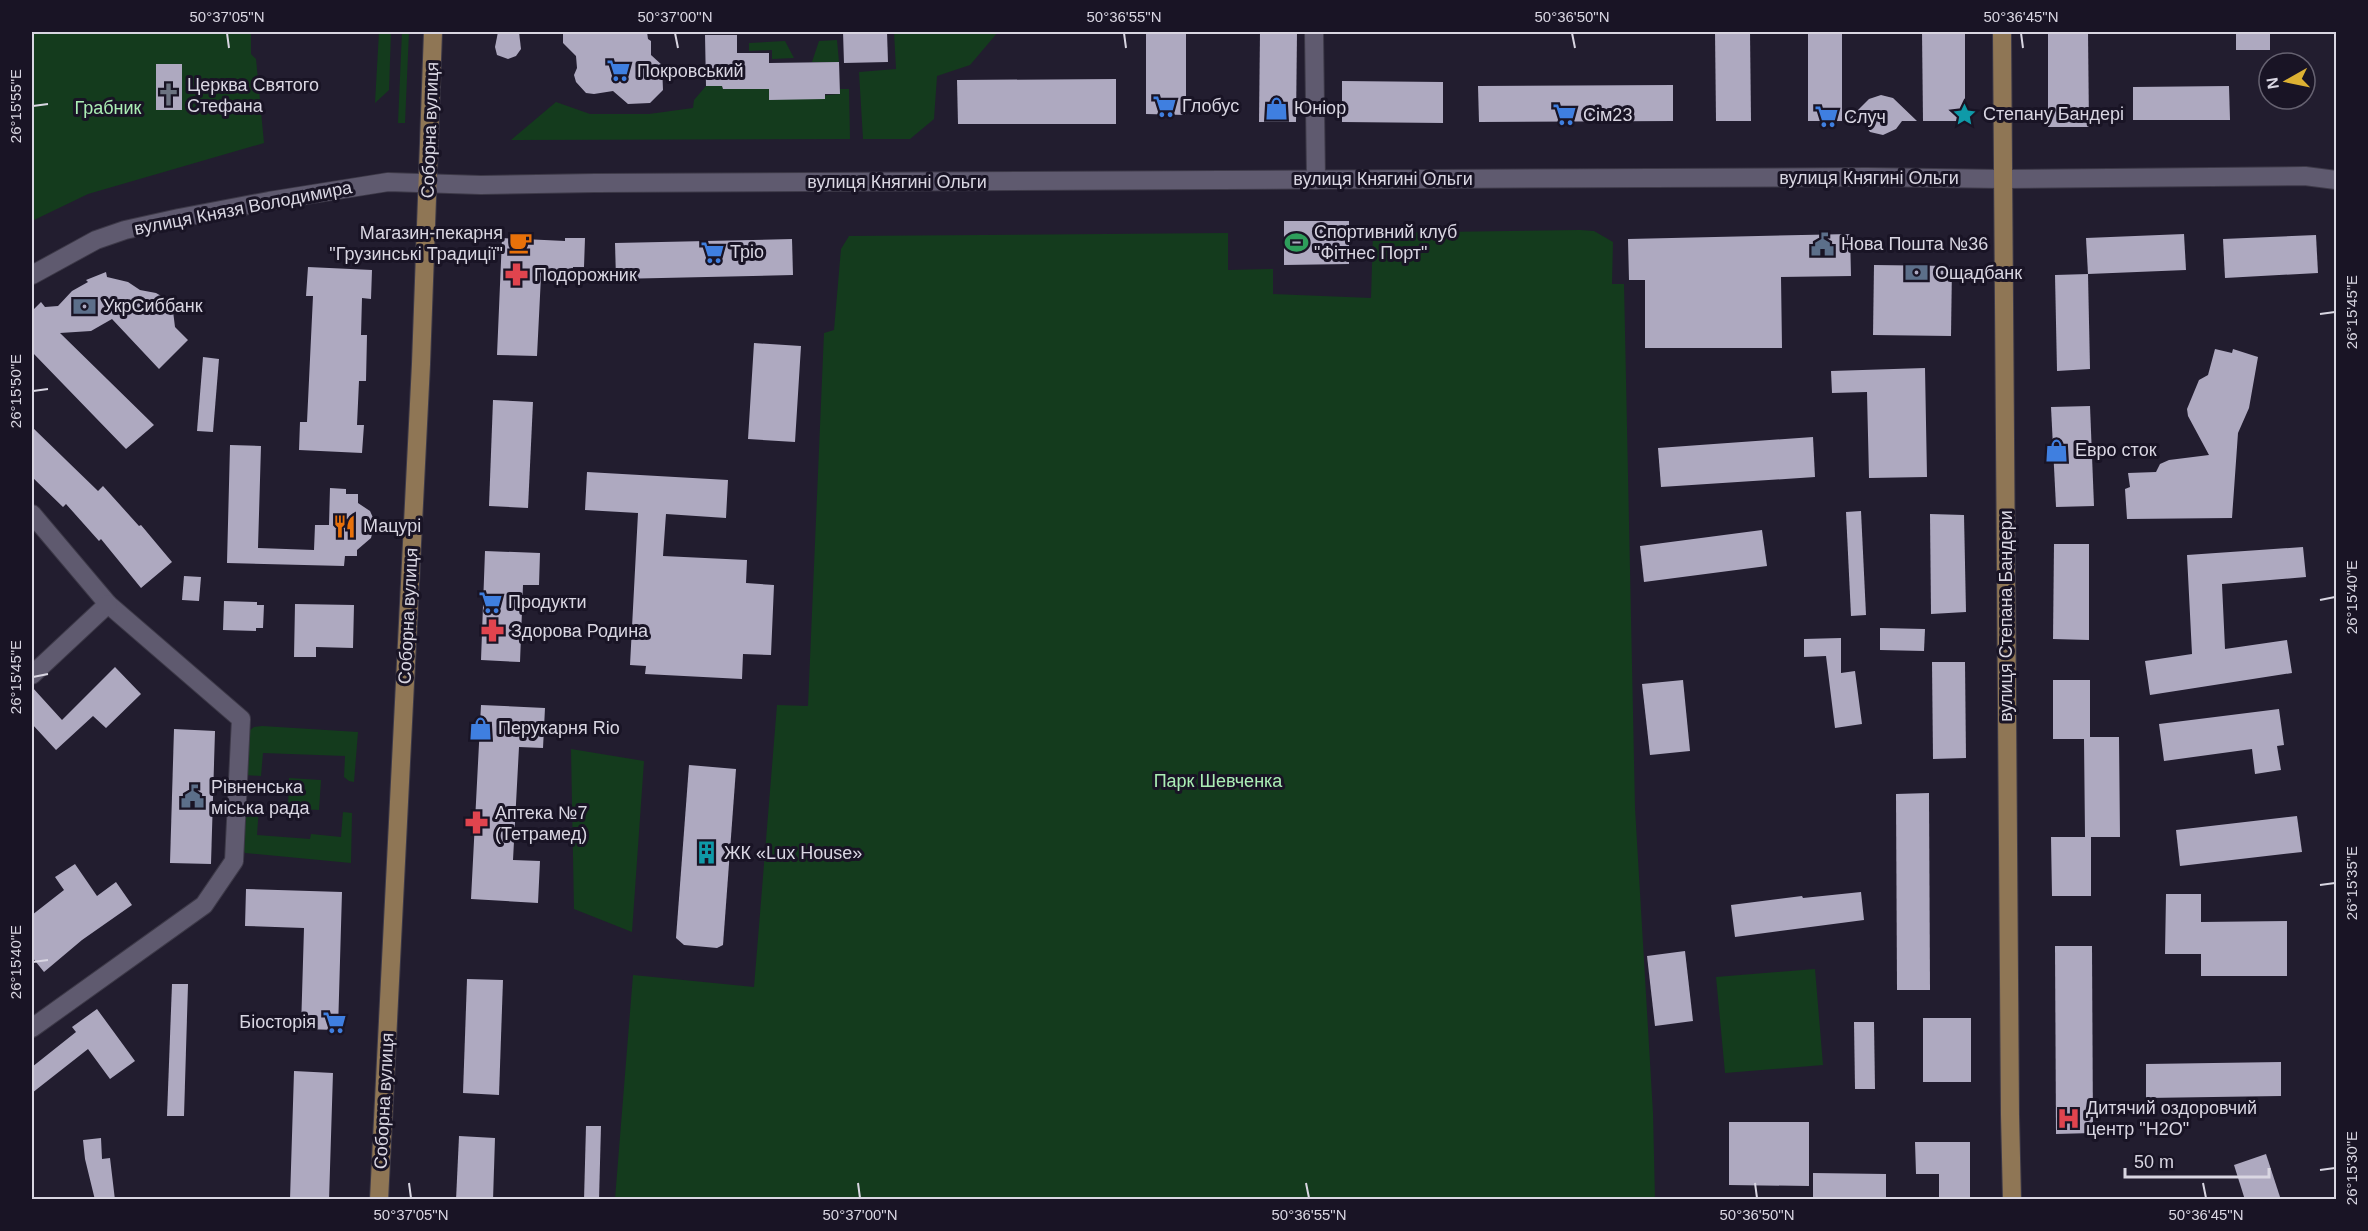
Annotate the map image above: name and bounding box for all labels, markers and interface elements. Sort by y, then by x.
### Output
text: 50°37'05"N [189,8,265,25]
text: 50°37'00"N [637,8,713,25]
text: 50°36'55"N [1086,8,1162,25]
text: 50°36'50"N [1534,8,1610,25]
text: 50°36'45"N [1983,8,2059,25]
north arrow [2257,51,2317,111]
supermarket icon: Покровський [606,58,632,84]
street label: Соборна вулиця [418,61,442,199]
place label: Покровський [637,61,744,81]
text: 26°15'55"E [7,69,24,143]
place label: Церква Святого Стефана [187,75,319,116]
text: N [2263,76,2282,90]
church icon: Церква Святого Стефана [156,82,182,108]
supermarket icon: Глобус [1151,93,1177,119]
shop icon: Юніор [1263,95,1289,121]
place label: Глобус [1182,96,1239,116]
park label: Грабник [75,98,142,118]
place label: Юніор [1294,98,1346,118]
place icon: Степану Бандері [1952,101,1978,127]
supermarket icon: Сім23 [1552,102,1578,128]
supermarket icon: Случ [1813,104,1839,130]
place label: Степану Бандері [1983,104,2124,124]
place label: Сім23 [1583,105,1632,125]
place label: Случ [1844,107,1886,127]
street label: вулиця Княгині Ольги [1779,168,1959,188]
street label: вулиця Княгині Ольги [1293,169,1473,189]
street label: вулиця Княгині Ольги [807,172,987,192]
street label: вулиця Князя Володимира [132,177,355,239]
place label: Спортивний клуб "Фітнес Порт" [1314,222,1457,263]
place label: Магазин-пекарня "Грузинські Традиції" [329,223,503,264]
sports icon: Спортивний клуб "Фітнес Порт" [1283,229,1309,255]
cafe icon: Магазин-пекарня "Грузинські Традиції" [508,230,534,256]
public building icon: Нова Пошта №36 [1810,231,1836,257]
place label: Нова Пошта №36 [1841,234,1988,254]
supermarket icon: Тріо [699,239,725,265]
place label: Тріо [730,242,764,262]
bank icon: Ощадбанк [1904,260,1930,286]
pharmacy icon: Подорожник [503,262,529,288]
place label: Ощадбанк [1935,263,2022,283]
place label: Подорожник [534,265,637,285]
text: 26°15'45"E [2343,275,2360,349]
bank icon: УкрСиббанк [72,293,98,319]
place label: УкрСиббанк [103,296,203,316]
text: 26°15'50"E [7,354,24,428]
shop icon: Евро сток [2044,437,2070,463]
place label: Евро сток [2075,440,2157,460]
street label: вулиця Степана Бандери [1996,510,2016,722]
restaurant icon: Мацурі [332,513,358,539]
place label: Мацурі [363,516,421,536]
street label: Соборна вулиця [394,547,422,685]
text: 26°15'40"E [2343,560,2360,634]
supermarket icon: Продукти [477,589,503,615]
place label: Продукти [508,592,586,612]
pharmacy icon: Здорова Родина [480,618,506,644]
place label: Здорова Родина [511,621,649,641]
text: 26°15'45"E [7,640,24,714]
shop icon: Перукарня Rio [467,715,493,741]
place label: Перукарня Rio [498,718,620,738]
park label: Парк Шевченка [1154,771,1283,791]
place label: Рівненська міська рада [211,777,311,818]
public building icon: Рівненська міська рада [180,784,206,810]
place label: Аптека №7 (Тетрамед) [495,803,587,844]
pharmacy icon: Аптека №7 (Тетрамед) [464,810,490,836]
building icon: ЖК «Lux House» [693,840,719,866]
place label: ЖК «Lux House» [724,843,862,863]
text: 26°15'35"E [2343,846,2360,920]
text: 26°15'40"E [7,925,24,999]
supermarket icon: Біосторія [321,1009,347,1035]
place label: Біосторія [239,1012,316,1032]
street label: Соборна вулиця [370,1032,398,1170]
place label: Дитячий оздоровчий центр "H2O" [2086,1098,2257,1139]
hospital icon: Дитячий оздоровчий центр "H2O" [2055,1105,2081,1131]
text: 26°15'30"E [2343,1131,2360,1205]
scale bar [2125,1141,2269,1179]
text: 50 m [2134,1152,2174,1172]
text: 50°37'05"N [373,1206,449,1223]
text: 50°37'00"N [822,1206,898,1223]
text: 50°36'55"N [1271,1206,1347,1223]
text: 50°36'50"N [1719,1206,1795,1223]
text: 50°36'45"N [2168,1206,2244,1223]

